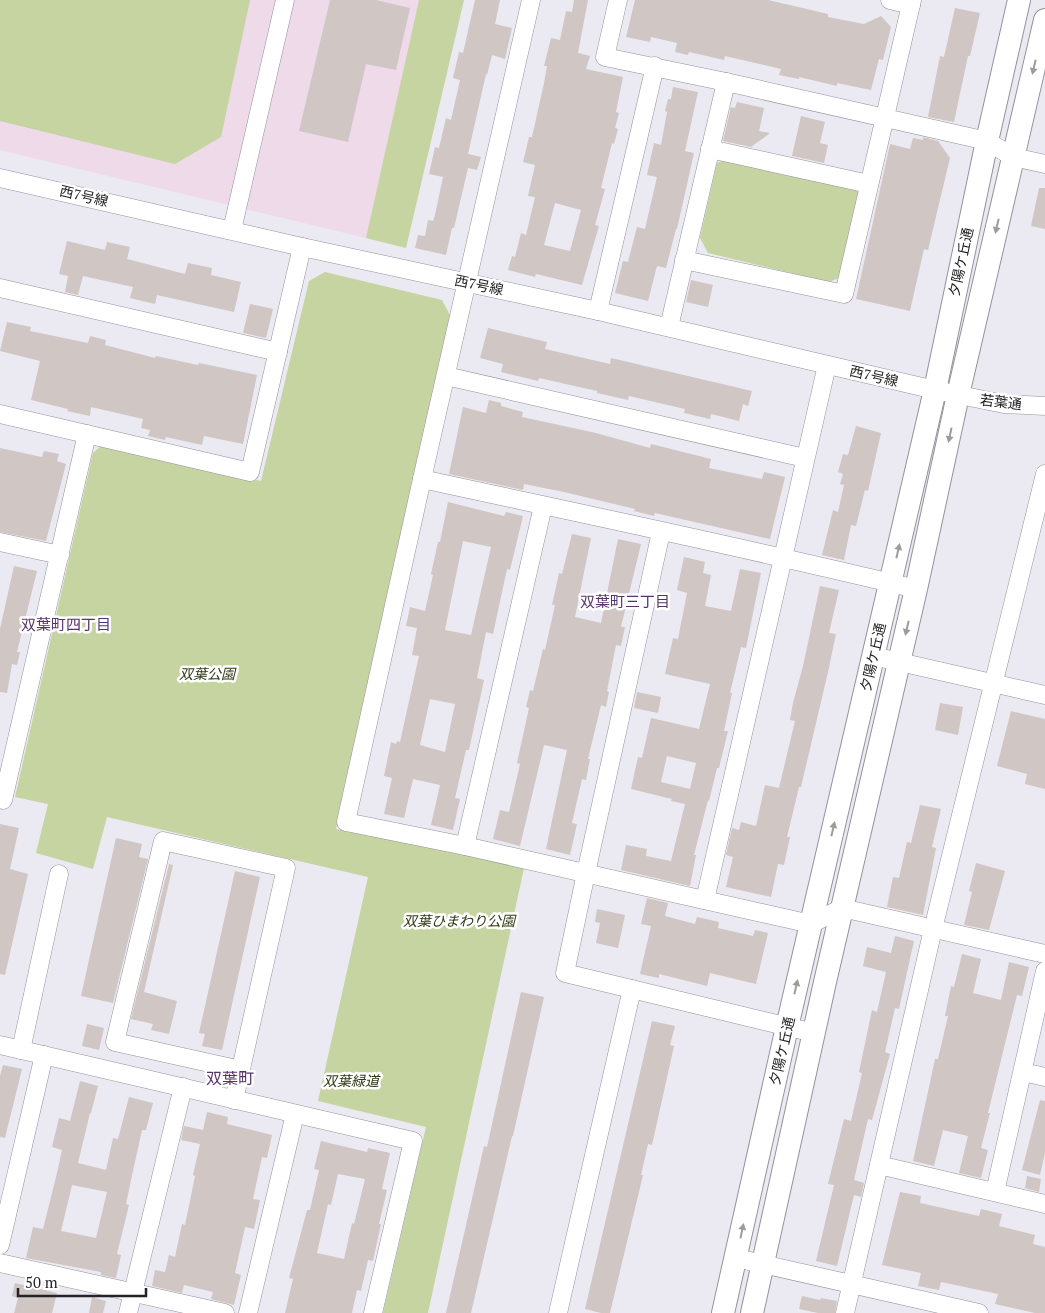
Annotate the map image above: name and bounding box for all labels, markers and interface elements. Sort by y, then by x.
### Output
one-way arrow [1030,60,1038,75]
street label: 西7号線 [58,181,110,210]
one-way arrow [993,218,1001,233]
street label: 夕陽ケ丘通 [944,226,977,298]
street label: 西7号線 [453,270,505,299]
street label: 西7号線 [848,361,900,390]
street label: 若葉通 [979,390,1023,413]
one-way arrow [945,428,953,444]
one-way arrow [894,543,902,559]
district label: 双葉町三丁目 [580,591,670,611]
district label: 双葉町四丁目 [21,614,111,634]
street label: 夕陽ケ丘通 [855,621,890,693]
one-way arrow [903,621,911,637]
park label: 双葉公園 [179,664,237,683]
one-way arrow [829,822,837,837]
park label: 双葉ひまわり公園 [403,911,517,930]
one-way arrow [792,980,800,995]
street label: 夕陽ケ丘通 [764,1015,799,1087]
district label: 双葉町 [206,1067,254,1089]
park label: 双葉緑道 [323,1071,381,1090]
one-way arrow [738,1224,746,1239]
scale bar [18,1266,145,1298]
text: 50 m [25,1272,58,1292]

